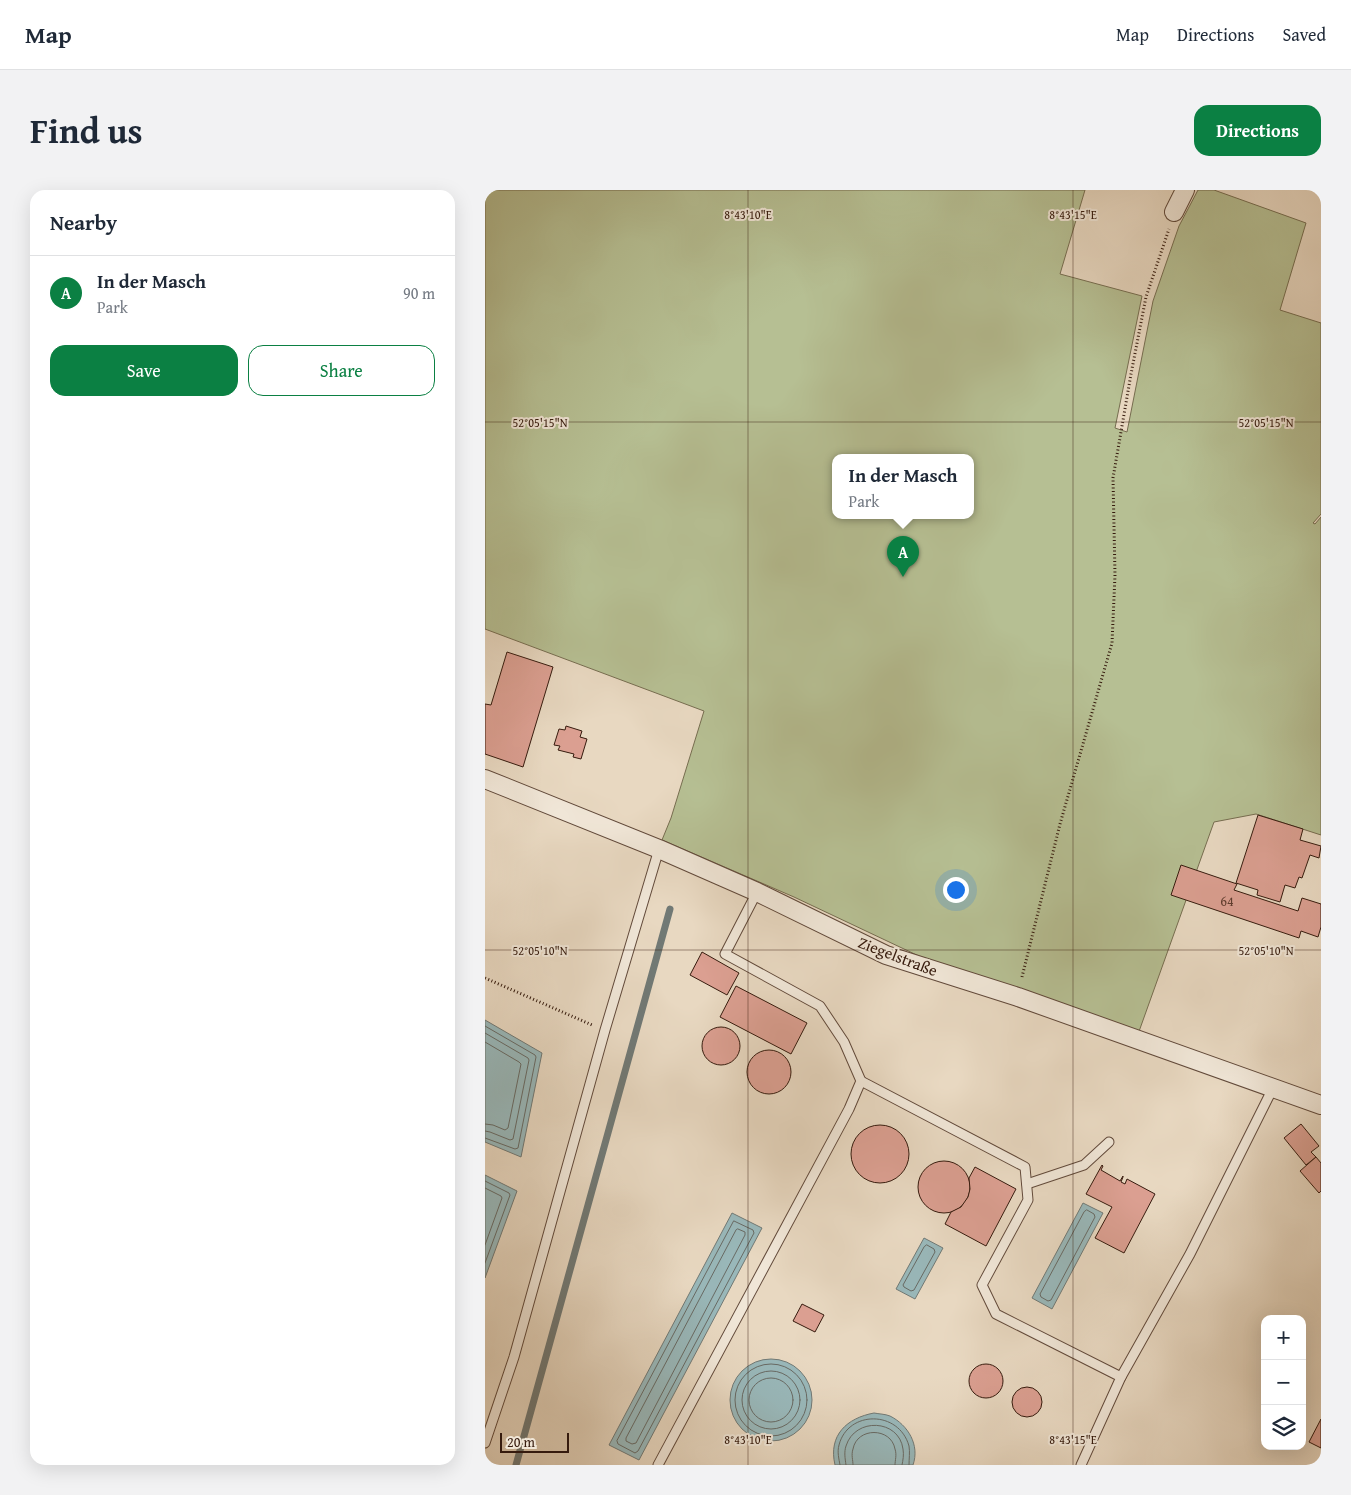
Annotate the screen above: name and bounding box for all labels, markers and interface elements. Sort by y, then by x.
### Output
text: Map [25,17,72,52]
text: Map [1116,21,1149,48]
text: Directions [1177,21,1254,48]
text: Saved [1282,21,1326,48]
text: Find us [30,105,143,156]
button: Directions [1194,105,1321,156]
text: 8°43'10"E [724,206,772,223]
text: 8°43'15"E [1049,206,1097,223]
text: Nearby [50,207,117,238]
text: In der Masch [97,267,206,295]
text: A [61,281,71,305]
text: 90 m [403,281,435,305]
text: Park [97,295,128,319]
button: Save [50,345,238,396]
button: Share [248,345,435,396]
text: 52°05'15"N [512,414,568,431]
text: 52°05'15"N [1238,414,1294,431]
popup [832,454,974,519]
text: In der Masch [849,461,957,489]
text: Park [849,489,879,513]
pin: A [887,536,919,577]
your location [943,877,969,903]
house number: 64 [1220,891,1234,911]
street label: Ziegelstraße [855,930,941,982]
text: 52°05'10"N [512,942,568,959]
text: 52°05'10"N [1238,942,1294,959]
map controls [1261,1315,1306,1450]
button: + [1261,1315,1306,1360]
button: − [1261,1360,1306,1405]
button: layers [1261,1405,1306,1450]
scale bar [500,1430,569,1453]
text: 8°43'10"E [724,1431,772,1448]
text: 8°43'15"E [1049,1431,1097,1448]
text: 20 m [507,1432,535,1452]

